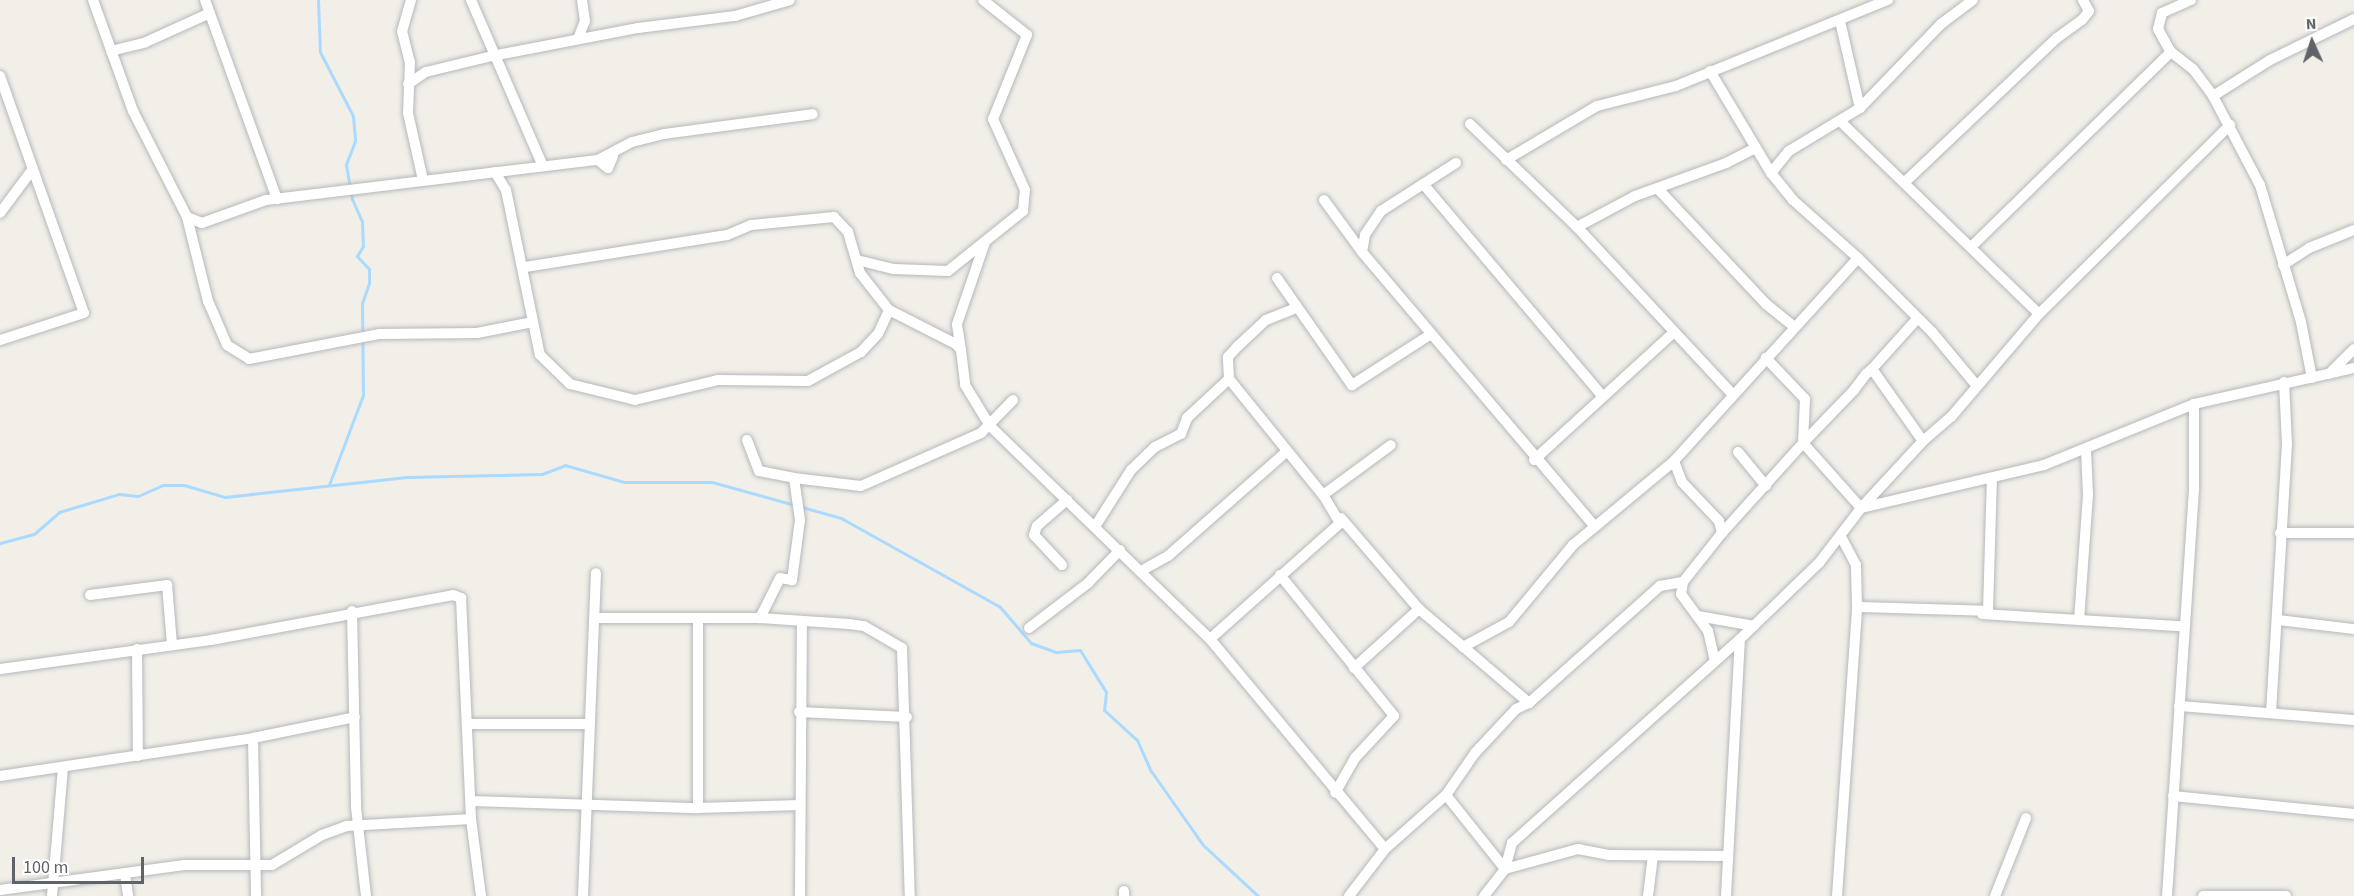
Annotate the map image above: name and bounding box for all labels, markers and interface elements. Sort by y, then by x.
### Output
north arrow [2282,12,2342,72]
text: N [2305,13,2317,35]
scale bar [15,845,147,883]
text: 100 m [23,855,68,880]

